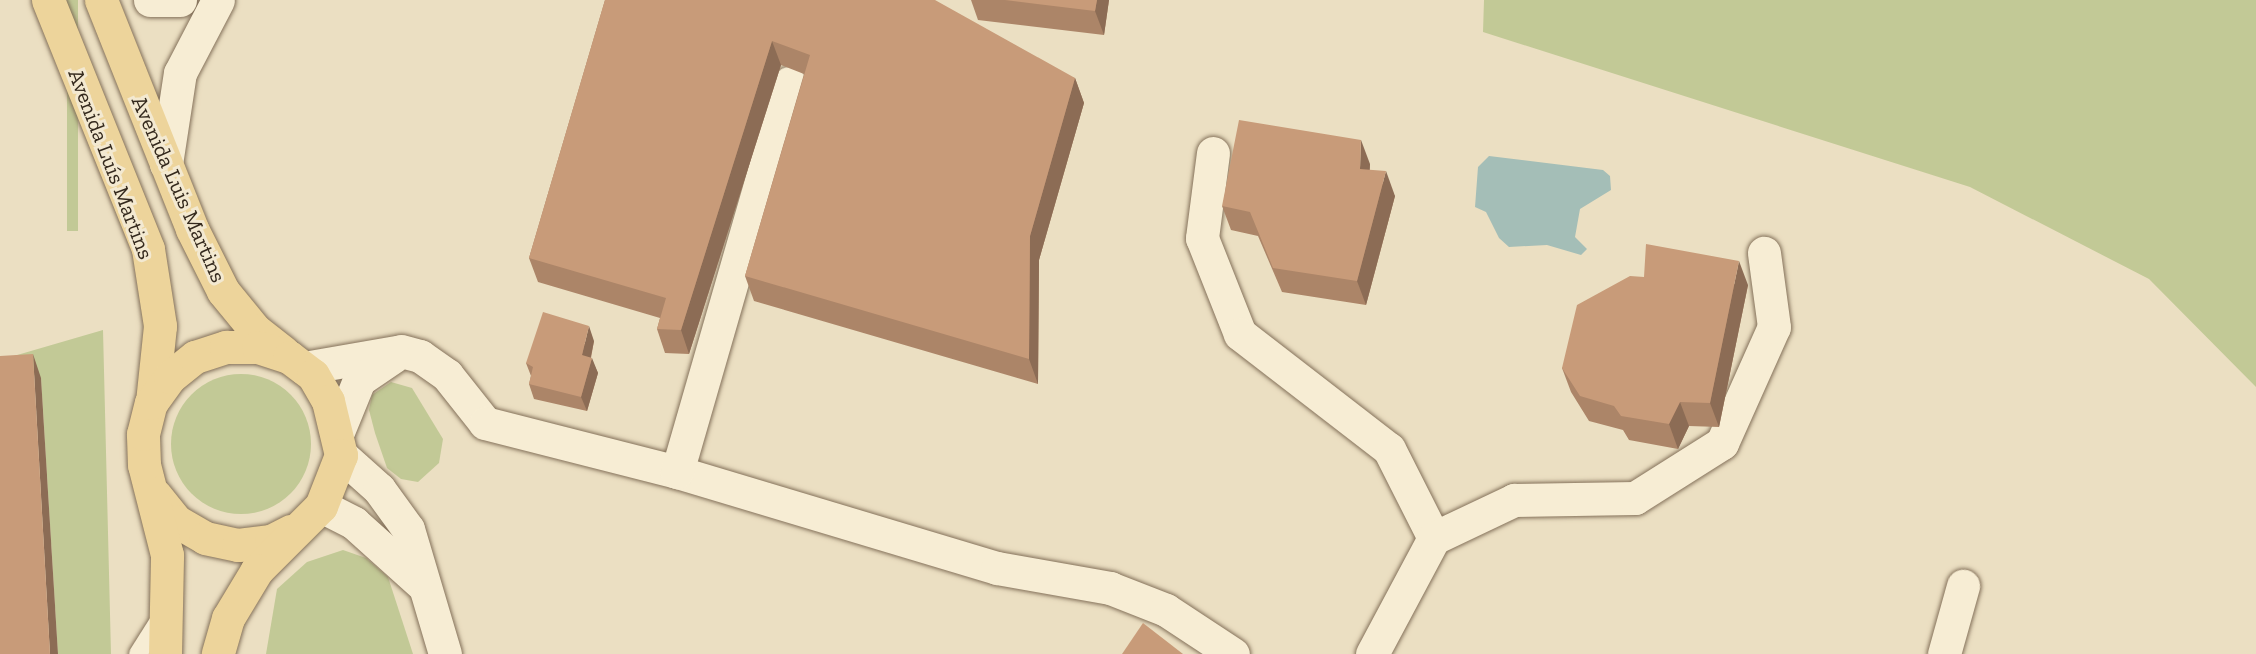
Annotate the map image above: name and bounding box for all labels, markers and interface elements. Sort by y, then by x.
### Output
street label: Avenida Luís Martins [63,65,159,263]
street label: Avenida Luis Martins [126,92,232,286]

